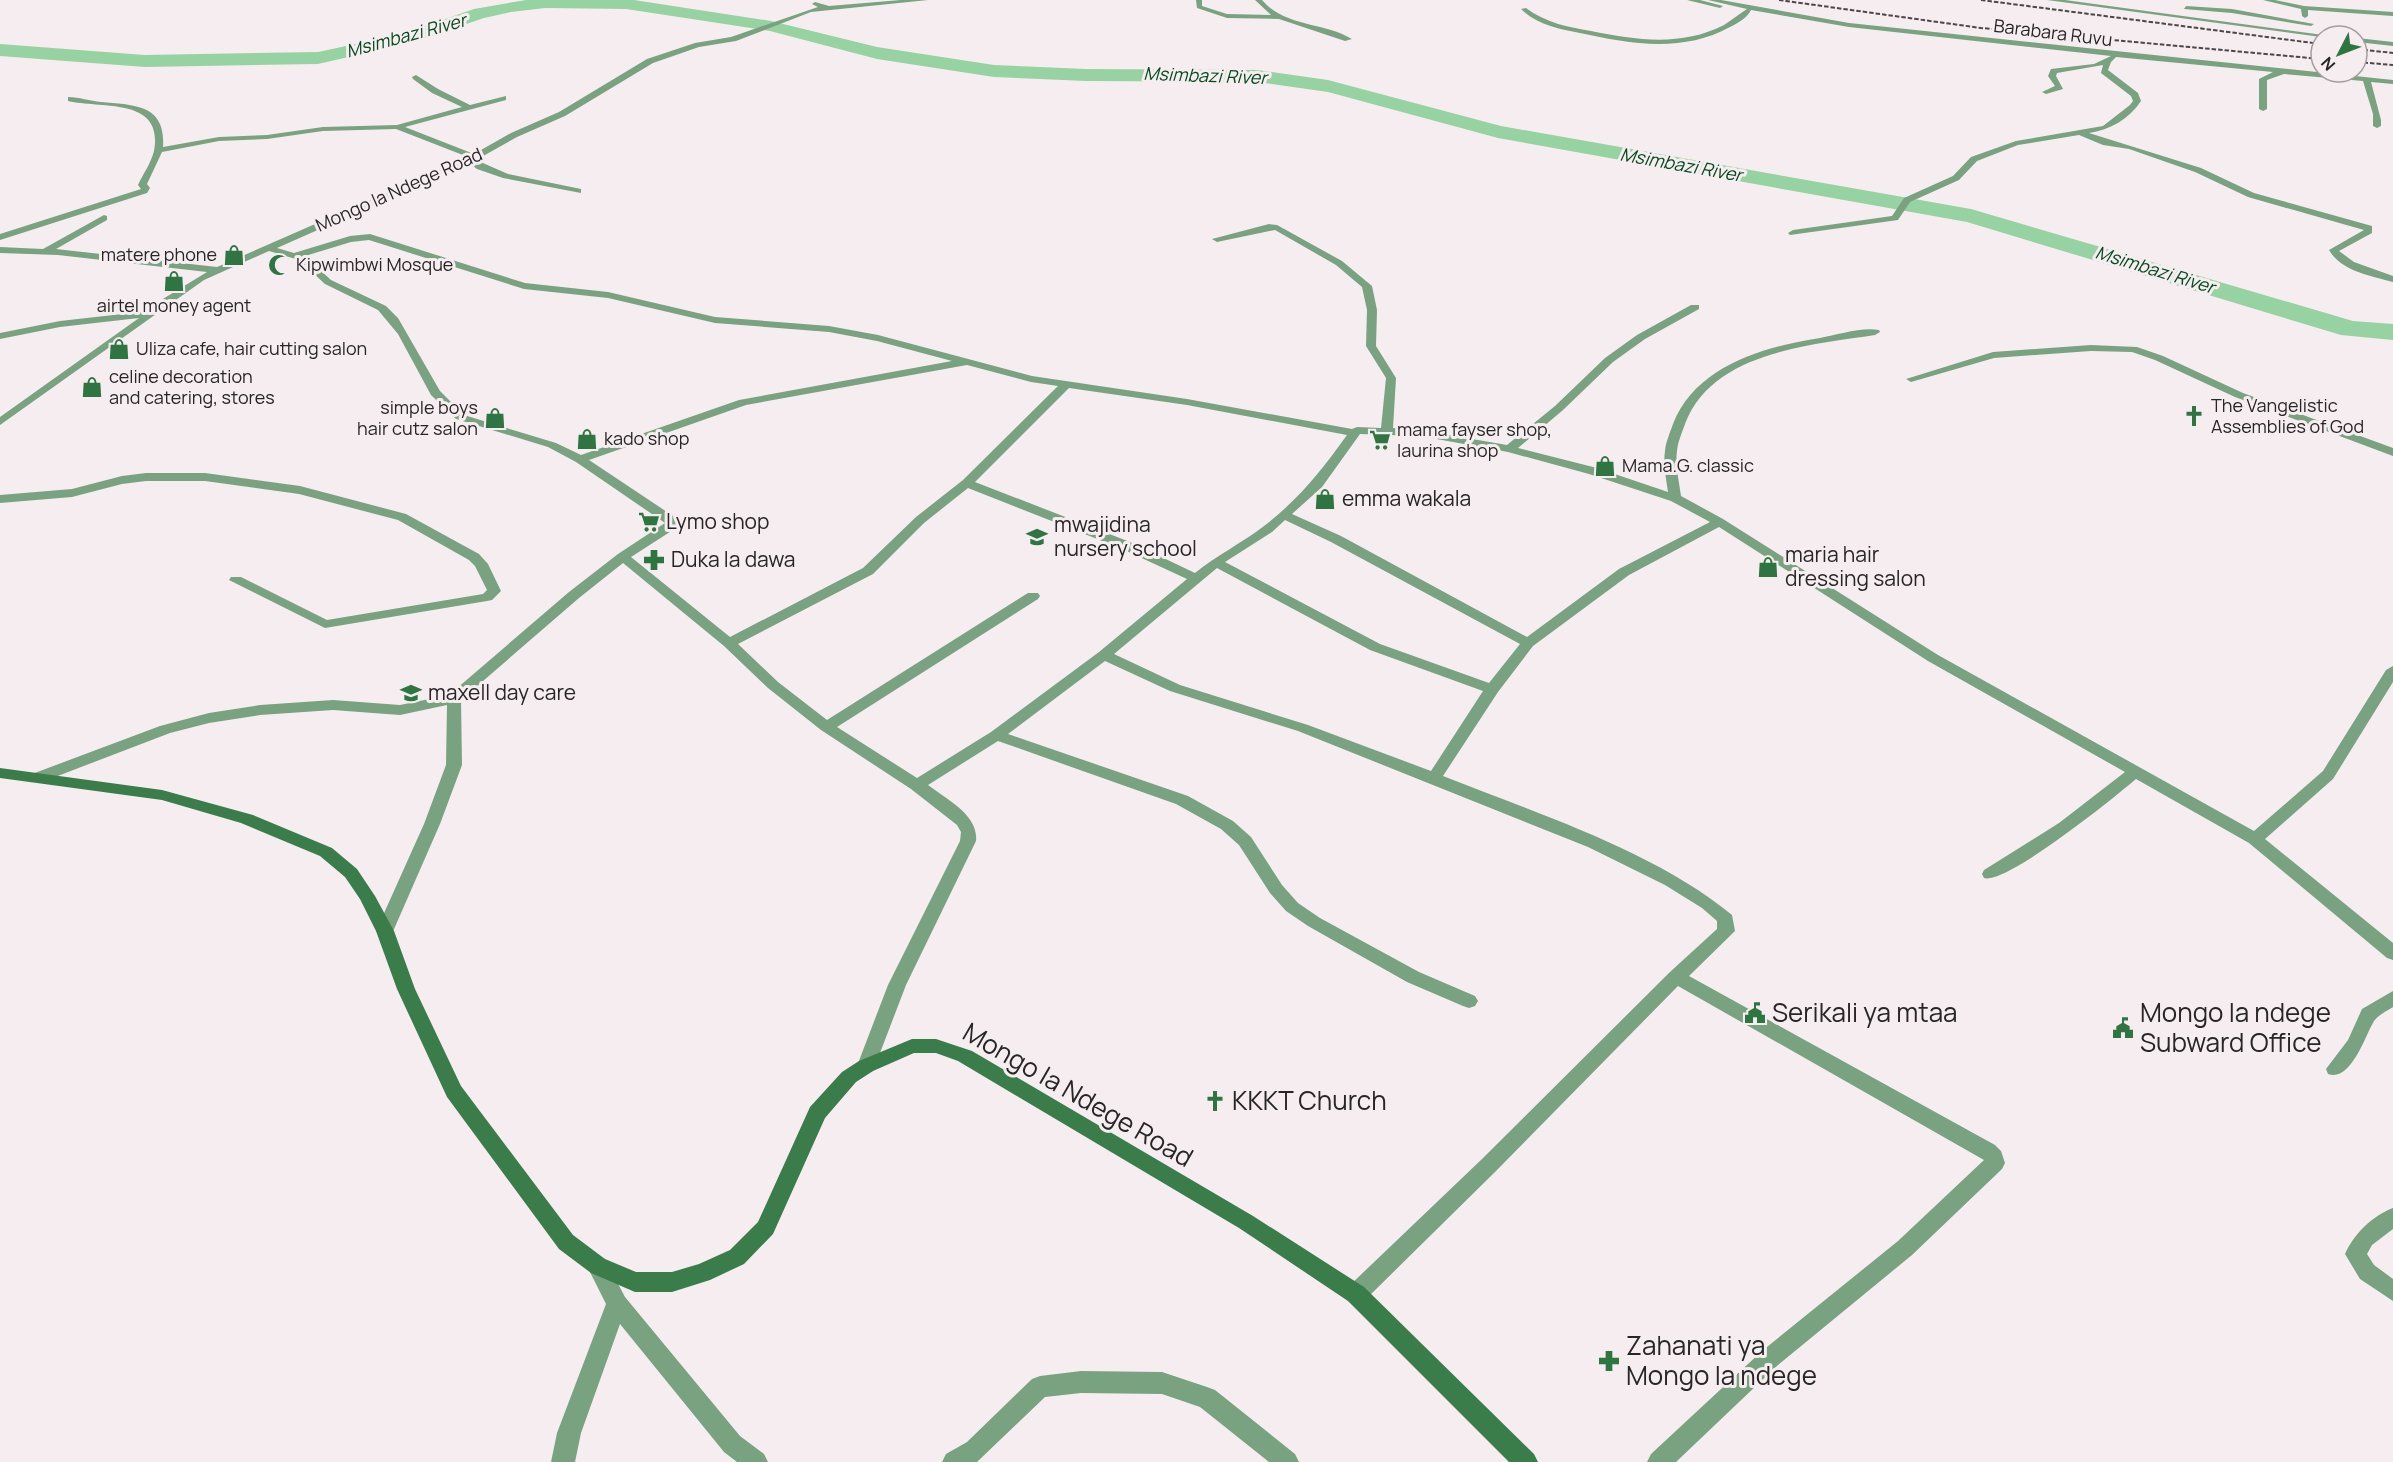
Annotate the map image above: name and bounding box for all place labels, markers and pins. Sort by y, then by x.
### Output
place label: matere phone [101,242,217,266]
shop icon: matere phone [222,243,246,267]
place label: Kipwimbwi Mosque [296,252,453,276]
mosque icon: Kipwimbwi Mosque [267,253,291,277]
shop icon: airtel money agent [162,269,186,293]
place label: airtel money agent [97,293,251,317]
place label: Uliza cafe, hair cutting salon [136,336,367,360]
shop icon: Uliza cafe, hair cutting salon [107,337,131,361]
place label: celine decoration and catering, stores [109,364,275,409]
shop icon: celine decoration and catering, stores [80,375,104,399]
place label: The Vangelistic Assemblies of God [2211,393,2364,438]
place label: simple boys hair cutz salon [357,395,478,440]
church icon: The Vangelistic Assemblies of God [2182,404,2206,428]
shop icon: simple boys hair cutz salon [483,406,507,430]
place label: mama fayser shop, laurina shop [1397,417,1552,462]
place label: kado shop [604,426,689,450]
shop icon: kado shop [575,427,599,451]
supermarket icon: mama fayser shop, laurina shop [1368,428,1392,452]
place label: Mama.G. classic [1622,453,1754,477]
shop icon: Mama.G. classic [1593,454,1617,478]
place label: emma wakala [1342,484,1471,512]
shop icon: emma wakala [1313,487,1337,511]
place label: Lymo shop [666,507,769,535]
supermarket icon: Lymo shop [637,510,661,534]
place label: mwajidina nursery school [1054,510,1197,562]
school or university icon: mwajidina nursery school [1025,525,1049,549]
place label: maria hair dressing salon [1785,540,1926,592]
place label: Duka la dawa [671,545,795,573]
pharmacy icon: Duka la dawa [642,548,666,572]
shop icon: maria hair dressing salon [1756,555,1780,579]
place label: maxell day care [428,678,576,706]
school or university icon: maxell day care [399,681,423,705]
place label: Serikali ya mtaa [1772,994,1958,1030]
place label: Mongo la ndege Subward Office [2140,994,2331,1060]
public building icon: Serikali ya mtaa [1743,1001,1767,1025]
public building icon: Mongo la ndege Subward Office [2111,1016,2135,1040]
place label: KKKT Church [1232,1082,1387,1118]
church icon: KKKT Church [1203,1089,1227,1113]
place label: Zahanati ya Mongo la ndege [1626,1327,1817,1393]
pharmacy icon: Zahanati ya Mongo la ndege [1597,1349,1621,1373]

